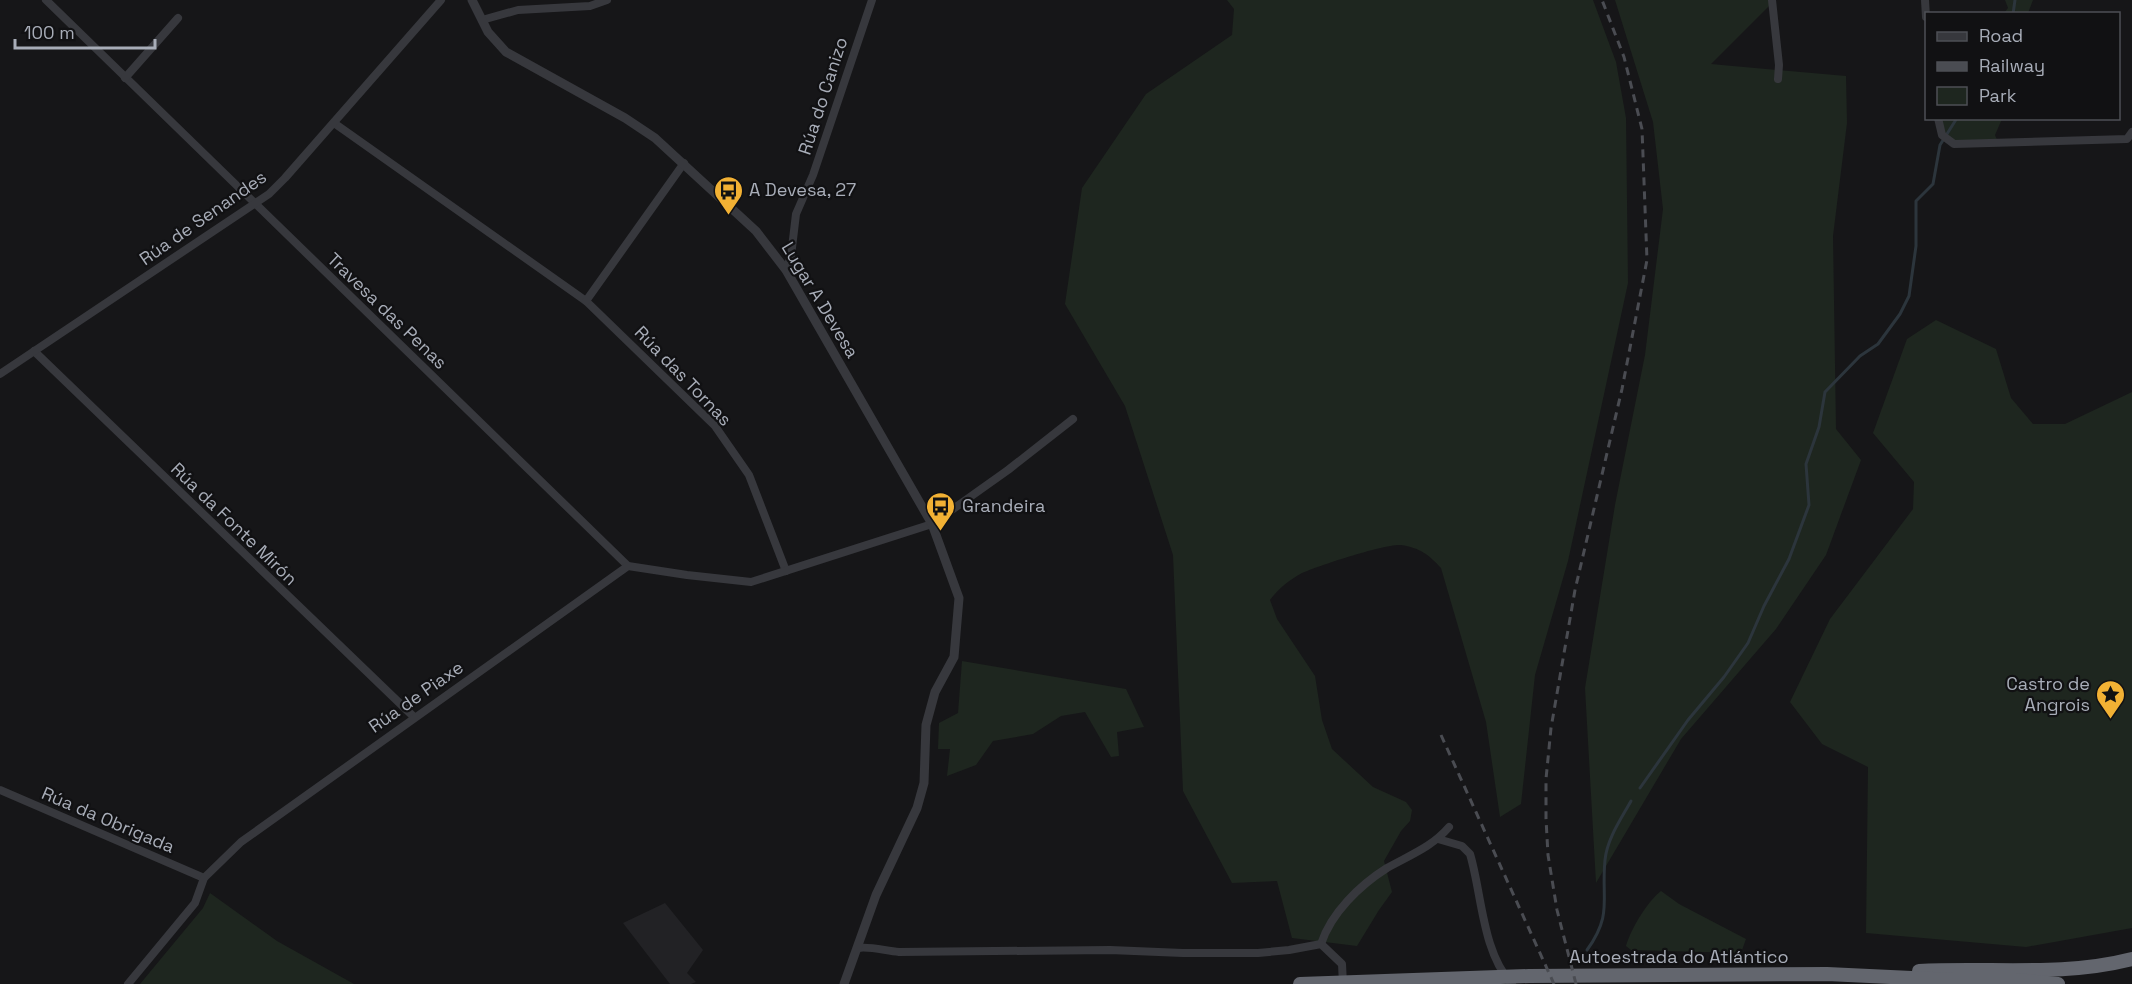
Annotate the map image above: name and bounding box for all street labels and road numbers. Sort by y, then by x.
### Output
street label: Rúa do Canizo [793,34,852,158]
street label: Rúa de Senandes [135,165,271,270]
street label: Lugar A Devesa [777,237,864,362]
street label: Travesa das Penas [323,248,452,374]
street label: Rúa das Tornas [630,321,737,431]
street label: Rúa da Fonte Mirón [166,457,303,590]
street label: Rúa de Piaxe [364,655,468,738]
street label: Rúa da Obrigada [38,781,178,858]
street label: Autoestrada do Atlántico [1569,945,1789,968]

